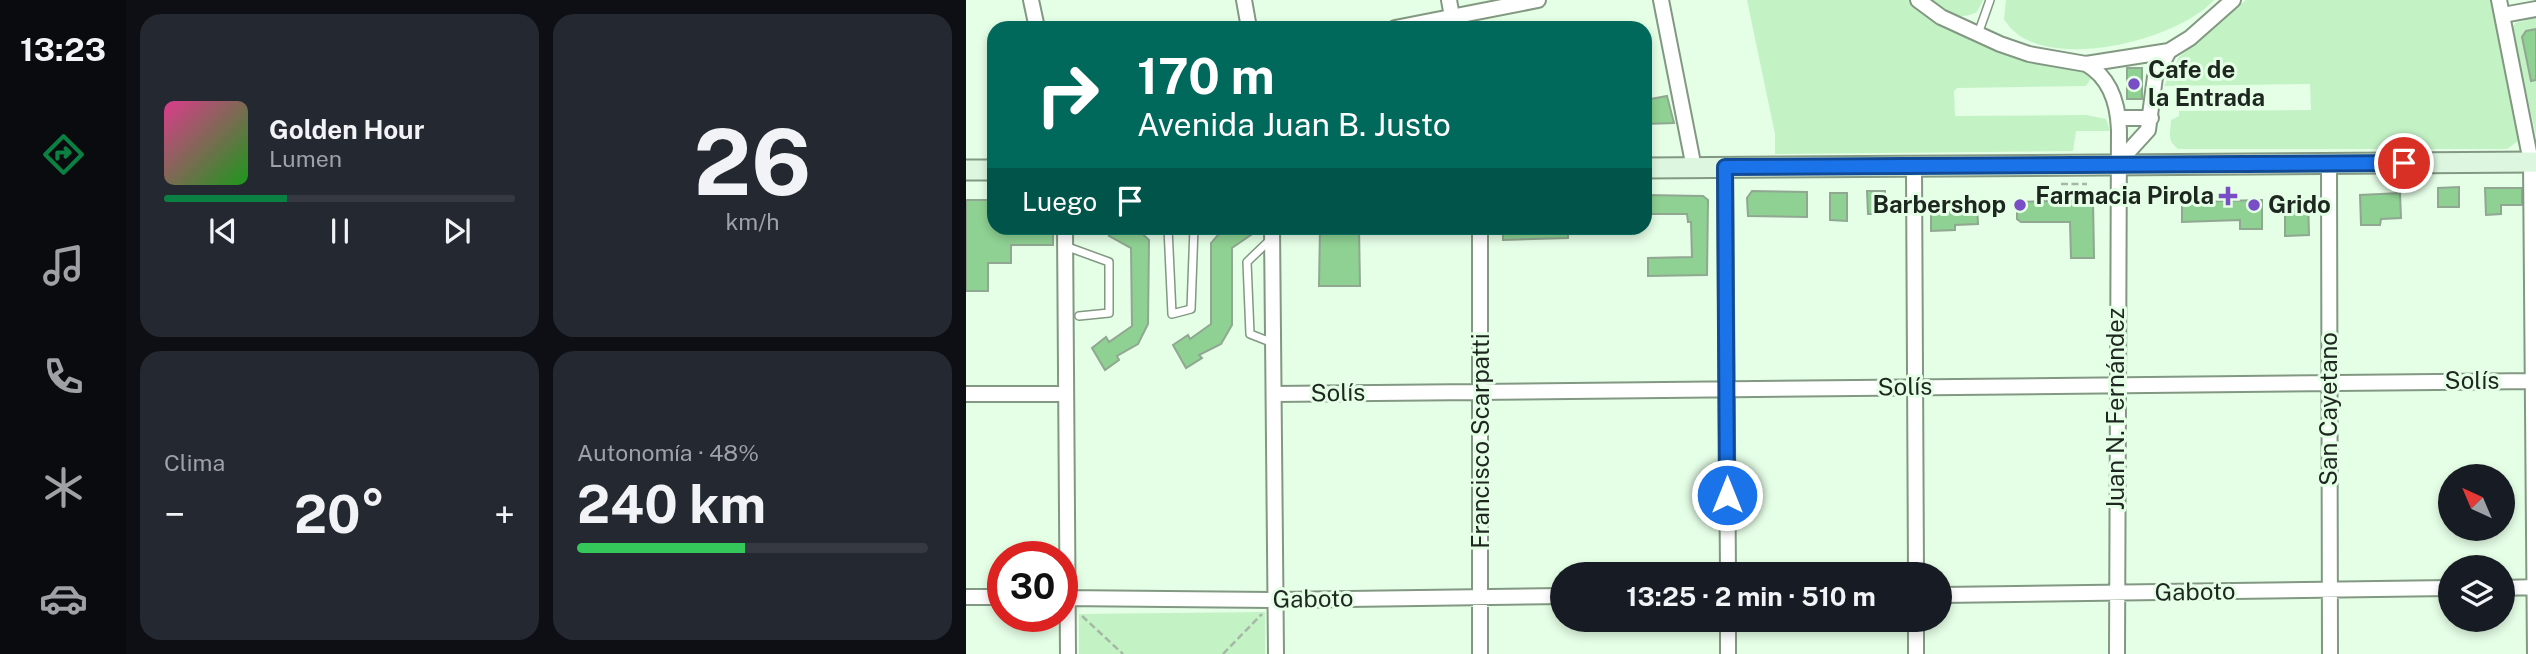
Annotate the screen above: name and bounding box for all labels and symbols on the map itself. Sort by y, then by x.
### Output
place label: Cafe de la Entrada [2148,55,2265,111]
marker: Cafe de la Entrada [2126,76,2142,92]
pin [2374,133,2434,193]
place label: Farmacia Pirola [2035,181,2214,209]
marker: Farmacia Pirola [2220,188,2236,204]
place label: Barbershop [1873,190,2006,218]
place label: Grido [2268,190,2331,218]
marker: Barbershop [2012,197,2028,213]
marker: Grido [2246,197,2262,213]
street label: Juan N. Fernández [2101,308,2129,510]
street label: San Cayetano [2314,332,2342,486]
street label: Francisco Scarpatti [1466,333,1494,549]
street label: Solís [2445,366,2499,394]
street label: Solís [1877,372,1933,400]
street label: Solís [1310,378,1366,406]
position arrow [1690,458,1764,532]
north arrow [2438,464,2515,541]
speed limit sign: 30 [987,541,1078,632]
street label: Gaboto [2154,576,2236,606]
street label: Gaboto [1272,583,1354,613]

